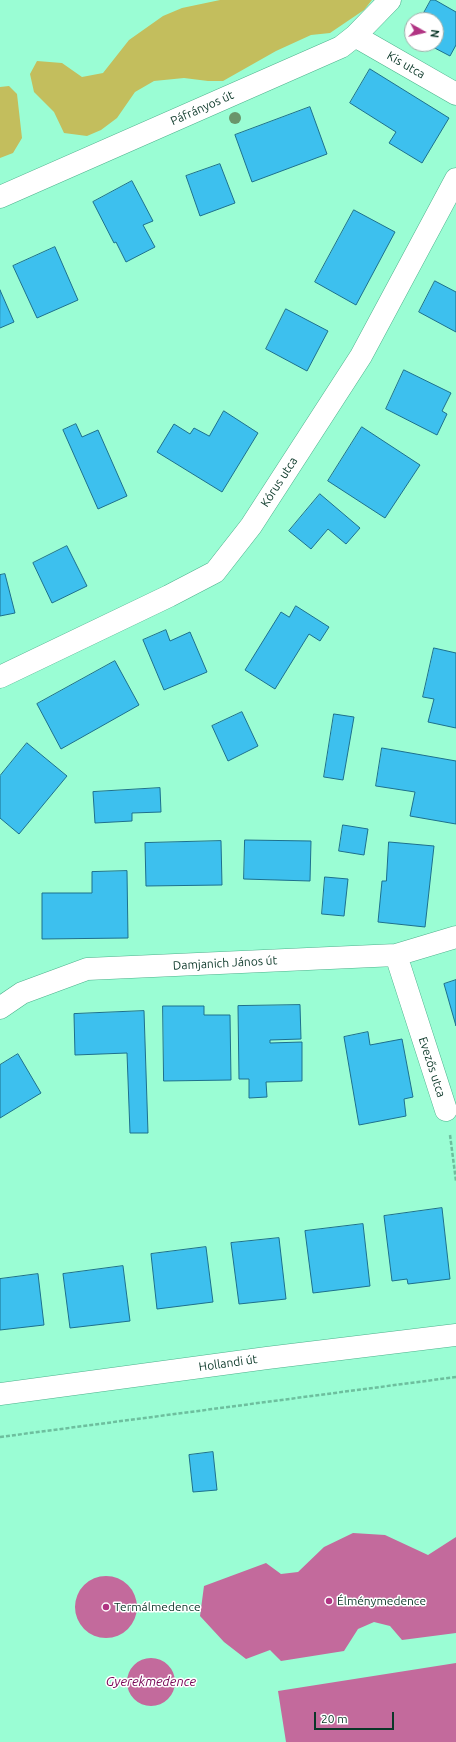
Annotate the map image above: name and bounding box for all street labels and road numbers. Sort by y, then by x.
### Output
street label: Kis utca [384,48,428,82]
street label: Páfrányos út [168,88,236,128]
street label: Kórus utca [257,454,301,510]
street label: Damjanich János út [172,953,278,973]
street label: Evezős utca [415,1035,449,1099]
street label: Hollandi út [198,1352,258,1374]

